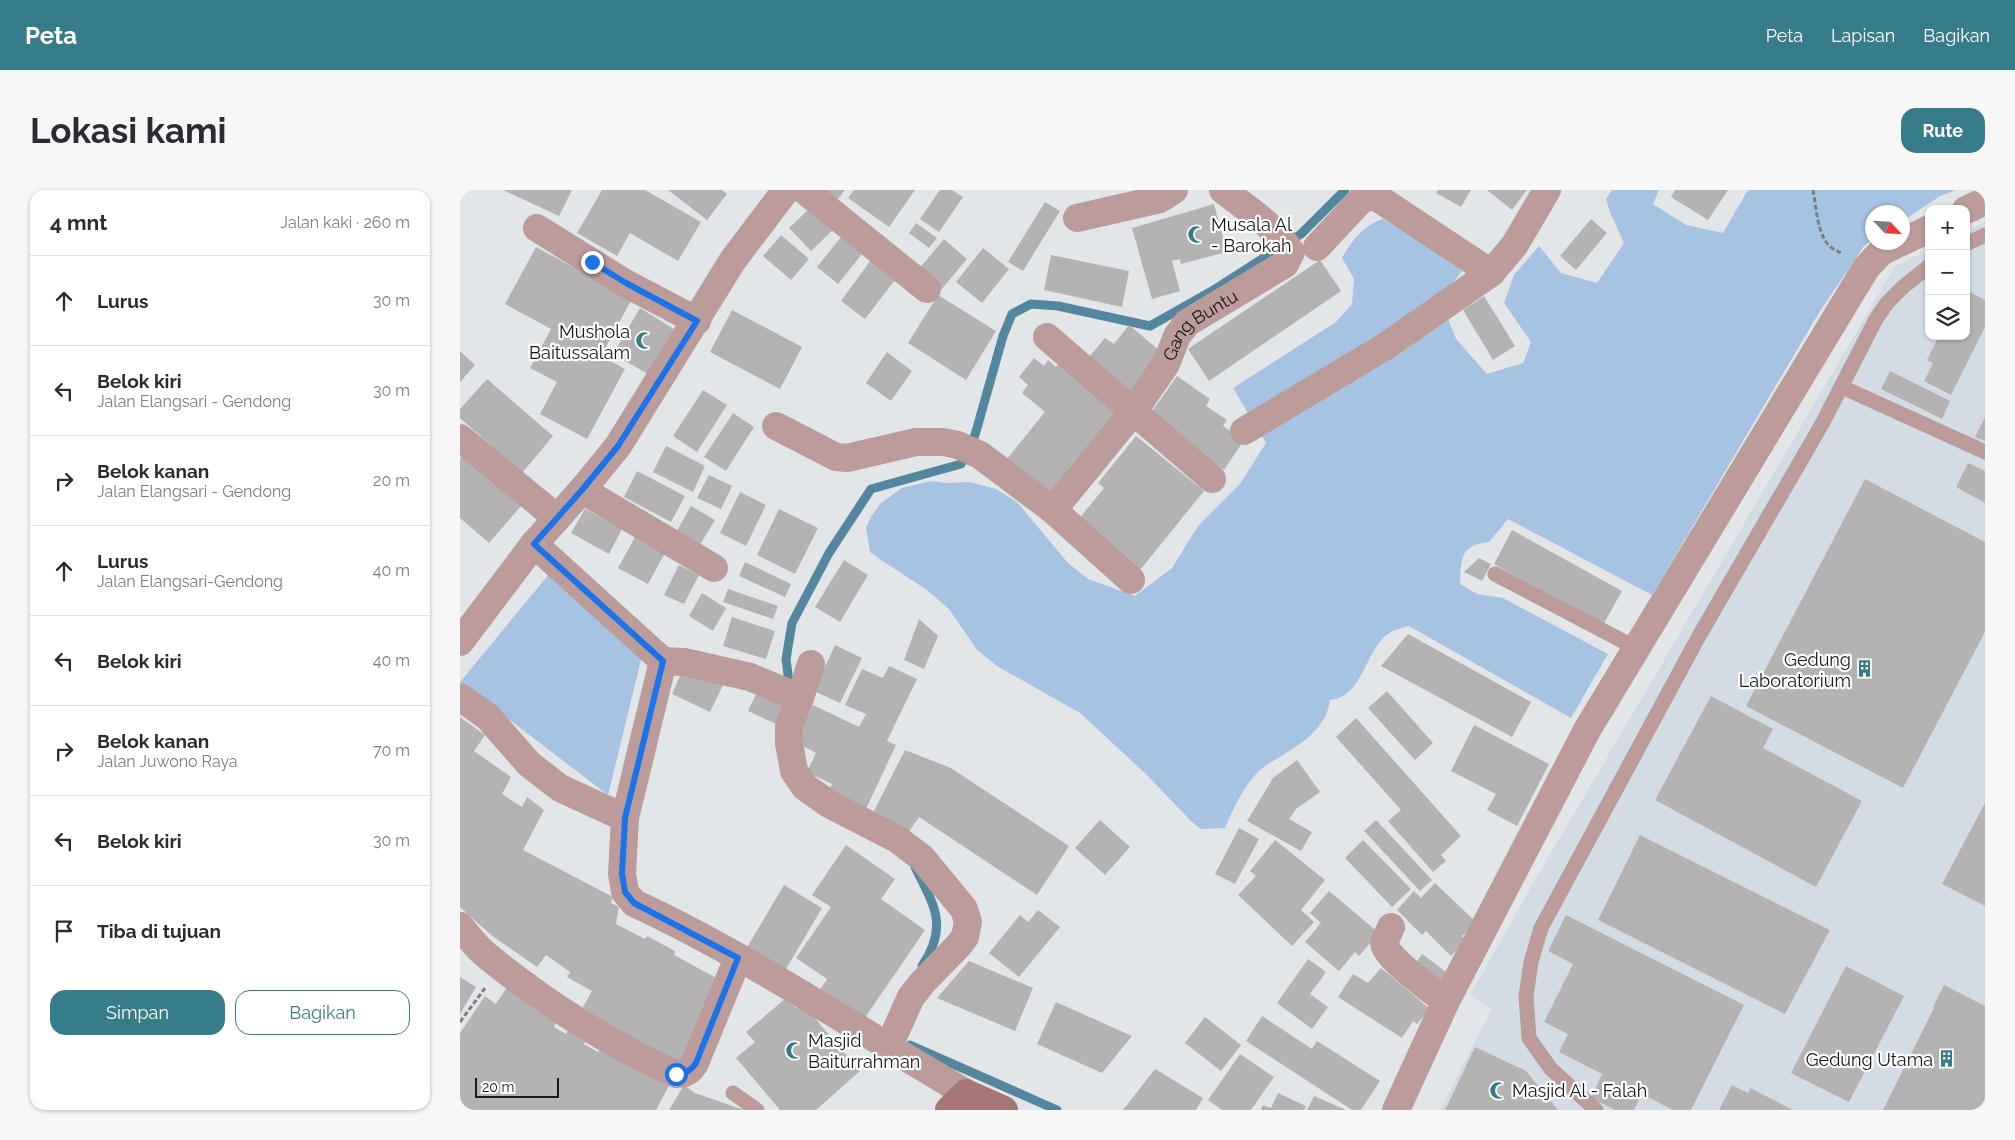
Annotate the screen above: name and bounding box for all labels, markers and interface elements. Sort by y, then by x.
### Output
text: Peta [25,21,77,50]
text: Peta [1766,25,1803,46]
text: Lapisan [1831,25,1895,46]
text: Bagikan [1923,25,1990,46]
button: Rute [1901,108,1985,153]
text: Lokasi kami [30,110,227,151]
north arrow [1865,205,1910,250]
map controls [1925,205,1970,340]
button: + [1925,205,1970,250]
text: 4 mnt [50,210,107,235]
text: Jalan kaki · 260 m [280,213,410,232]
place label: Musala Al - Barokah [1211,214,1292,256]
mosque icon: Musala Al - Barokah [1187,224,1207,244]
button: − [1925,250,1970,295]
route end [581,251,604,274]
street label: Gang Buntu [1158,285,1241,364]
icon: ahead [50,287,78,315]
text: Lurus [97,290,148,312]
text: 30 m [373,291,410,310]
button: layers [1925,295,1970,340]
place label: Mushola Baitussalam [529,321,630,363]
mosque icon: Mushola Baitussalam [634,331,654,351]
text: Belok kiri [97,370,182,392]
icon: left [50,377,78,405]
text: 30 m [373,381,410,400]
text: Jalan Elangsari - Gendong [97,392,291,411]
text: Belok kanan [97,460,209,482]
icon: right [50,467,78,495]
text: 20 m [373,471,410,490]
text: Jalan Elangsari - Gendong [97,482,291,501]
text: Lurus [97,550,148,572]
icon: ahead [50,557,78,585]
text: 40 m [373,561,410,580]
text: Jalan Elangsari-Gendong [97,572,283,591]
icon: left [50,647,78,675]
place label: Gedung Laboratorium [1739,649,1851,691]
text: Belok kiri [97,650,182,672]
text: 40 m [373,651,410,670]
building icon: Gedung Laboratorium [1855,659,1875,679]
text: Belok kanan [97,730,209,752]
icon: right [50,737,78,765]
text: 70 m [373,741,410,760]
text: Jalan Juwono Raya [97,752,238,771]
icon: left [50,827,78,855]
text: Belok kiri [97,830,182,852]
text: 30 m [373,831,410,850]
icon: arrive [50,917,78,945]
text: Tiba di tujuan [97,920,221,942]
button: Simpan [50,990,225,1035]
button: Bagikan [235,990,410,1035]
place label: Masjid Baiturrahman [808,1030,920,1072]
mosque icon: Masjid Baiturrahman [784,1040,804,1060]
place label: Gedung Utama [1806,1049,1933,1070]
building icon: Gedung Utama [1937,1049,1957,1069]
route start [665,1063,688,1086]
scale bar [475,1075,559,1098]
text: 20 m [482,1079,514,1095]
mosque icon: Masjid Al - Falah [1488,1080,1508,1100]
place label: Masjid Al - Falah [1512,1080,1647,1101]

